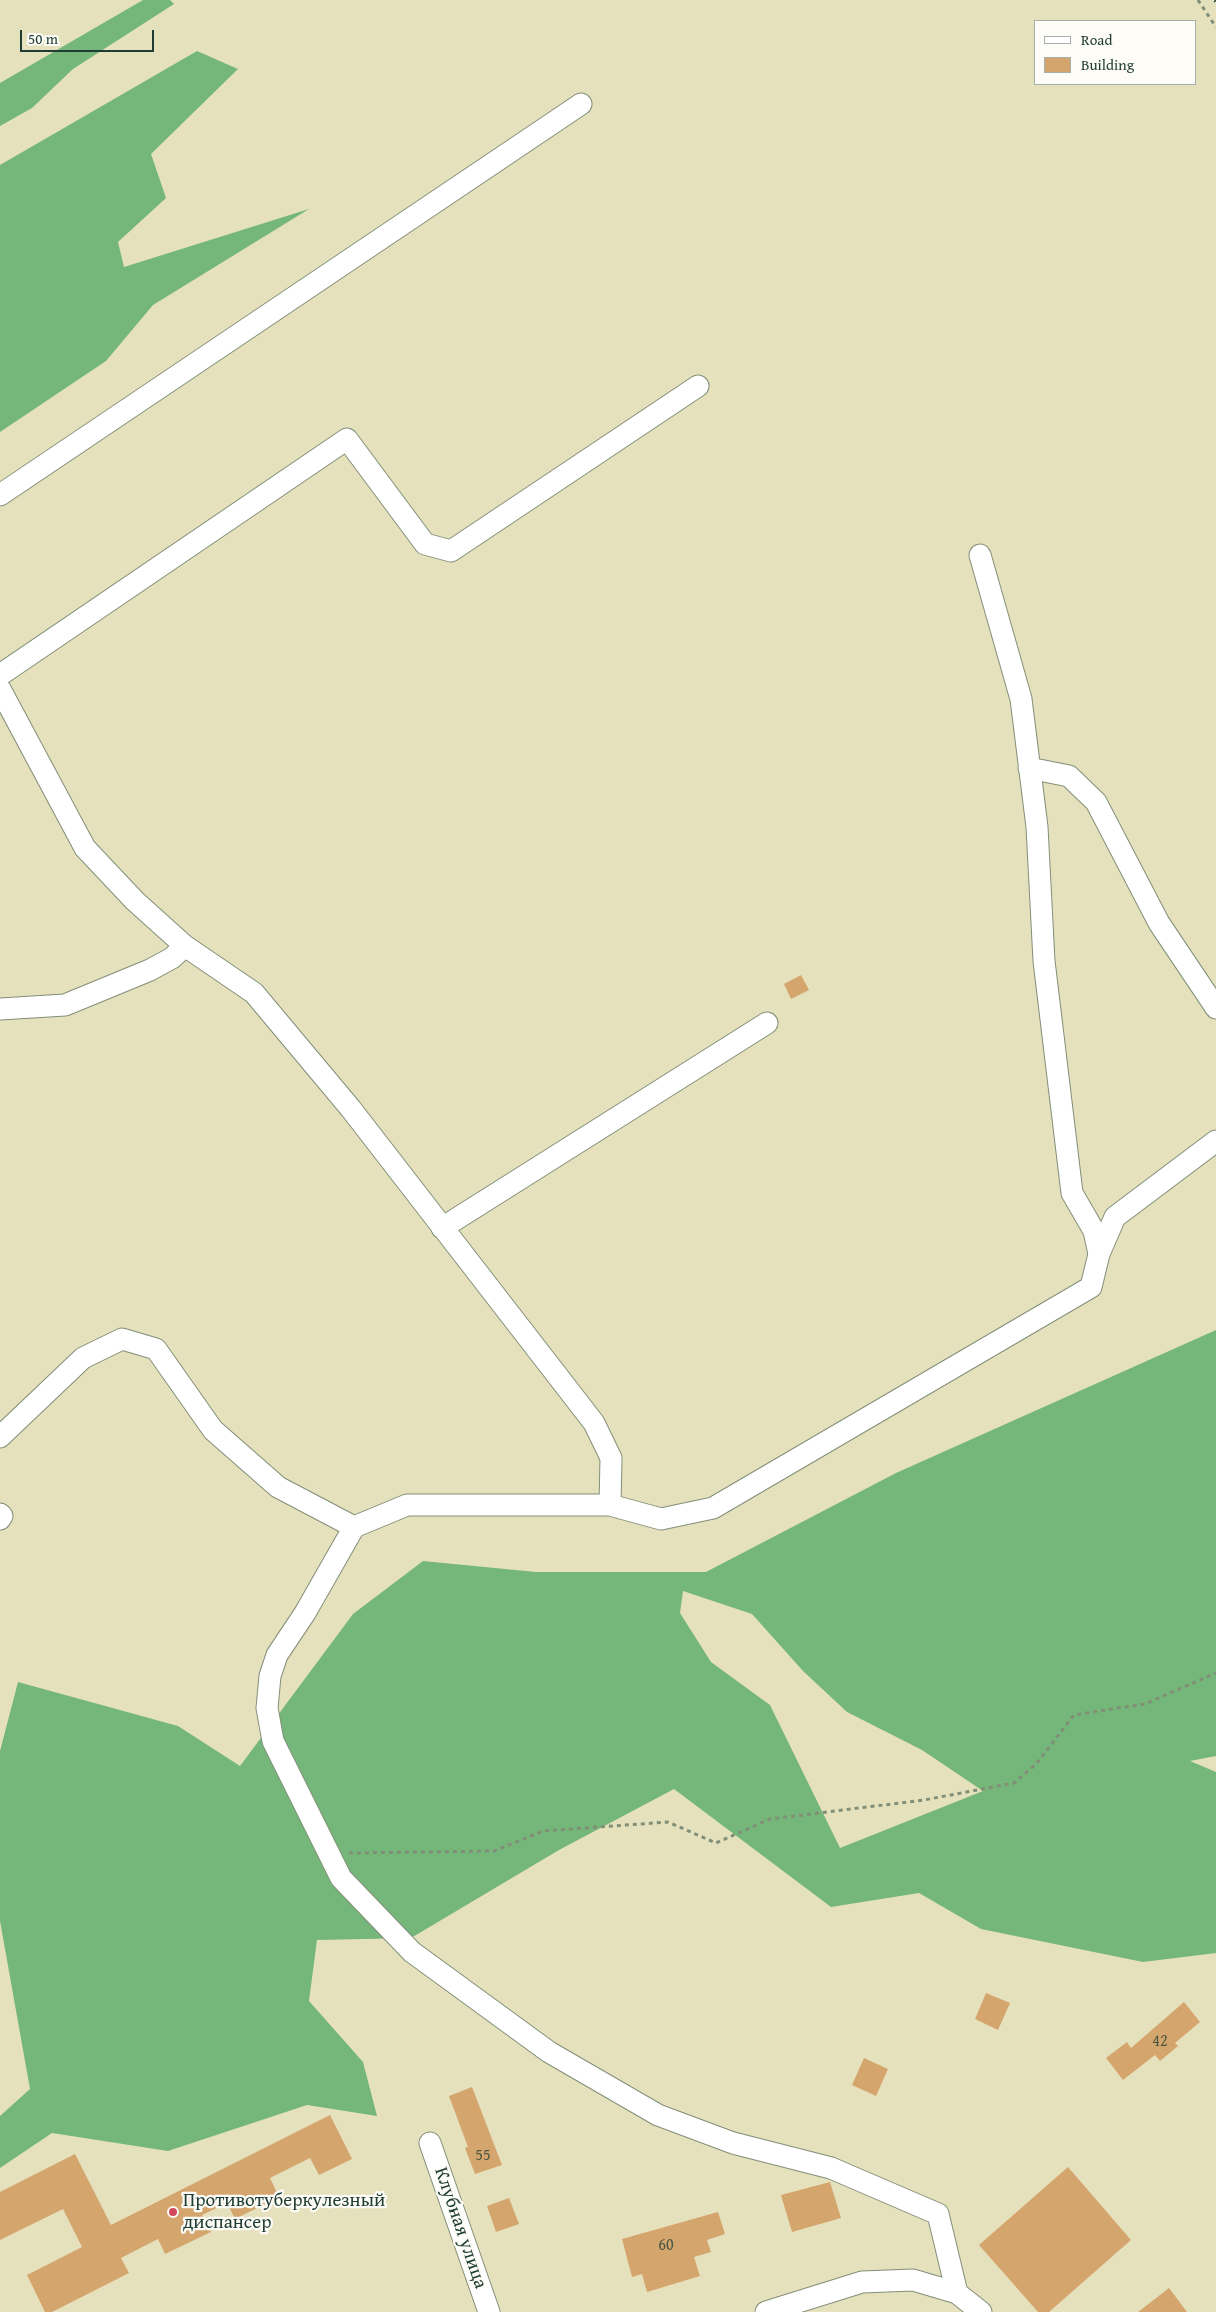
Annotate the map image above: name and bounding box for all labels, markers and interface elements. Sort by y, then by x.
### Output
scale bar [22,20,156,52]
legend [1034,20,1196,85]
text: 50 m [28,28,58,49]
text: Road [1081,29,1112,50]
text: Building [1081,54,1134,75]
house number: 42 [1152,2032,1168,2052]
house number: 55 [475,2146,491,2166]
street label: Клубная улица [429,2164,491,2292]
place label: Противотуберкулезный диспансер [183,2190,385,2234]
marker: Противотуберкулезный диспансер [167,2206,179,2218]
house number: 60 [658,2236,674,2256]

